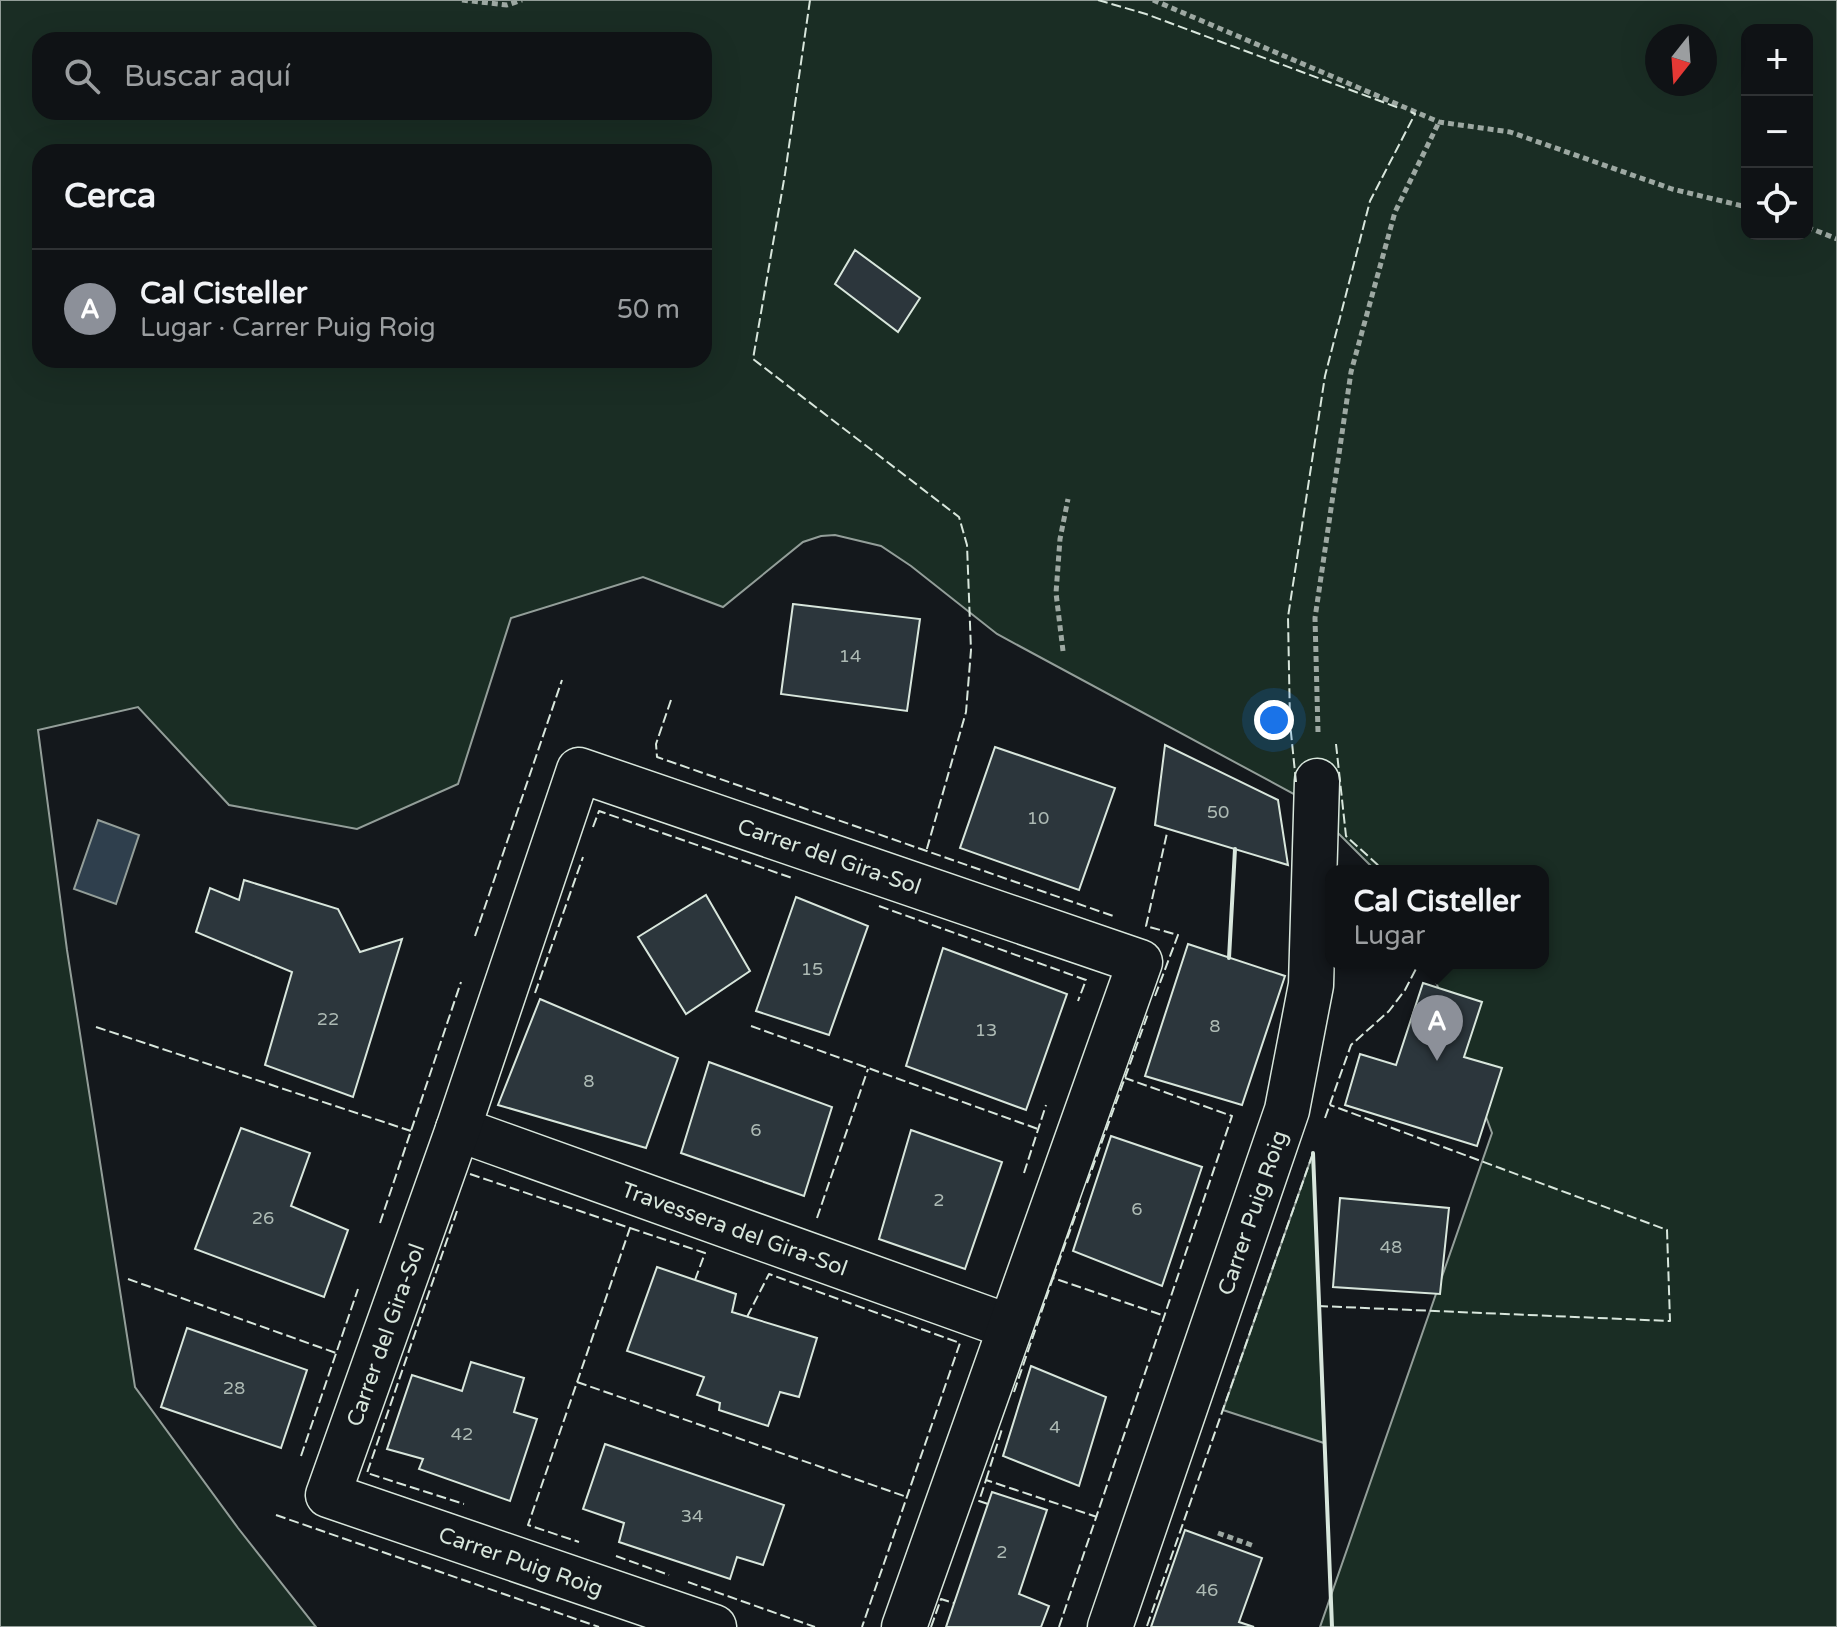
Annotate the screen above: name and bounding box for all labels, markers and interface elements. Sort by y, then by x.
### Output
north arrow [1645,24,1717,96]
map controls [1741,24,1813,240]
button: + [1741,24,1813,96]
search box [32,32,712,120]
icon: search [60,54,104,98]
text: Buscar aquí [124,58,291,95]
button: − [1741,96,1813,168]
button: locate [1741,168,1813,240]
text: Cerca [64,176,156,217]
text: Cal Cisteller [140,275,307,312]
text: A [80,294,100,325]
text: 50 m [617,294,680,325]
text: Lugar · Carrer Puig Roig [140,312,436,343]
house number: 14 [839,645,861,667]
your location [1254,700,1294,740]
house number: 50 [1207,801,1229,823]
house number: 10 [1027,807,1049,829]
street label: Carrer del Gira-Sol [734,813,924,900]
popup [1325,865,1549,969]
text: Cal Cisteller [1353,883,1521,920]
text: Lugar [1353,920,1425,951]
house number: 15 [801,958,823,980]
pin: A [1411,995,1463,1061]
house number: 22 [317,1008,339,1030]
house number: 8 [1209,1015,1221,1037]
house number: 13 [975,1019,997,1041]
house number: 8 [583,1070,595,1092]
house number: 6 [750,1119,762,1141]
street label: Carrer Puig Roig [1213,1127,1293,1299]
street label: Travessera del Gira-Sol [618,1177,851,1282]
house number: 2 [933,1189,945,1211]
house number: 6 [1131,1198,1143,1220]
house number: 26 [252,1207,274,1229]
house number: 48 [1380,1236,1402,1258]
street label: Carrer del Gira-Sol [341,1240,430,1430]
house number: 28 [223,1377,245,1399]
house number: 4 [1049,1416,1061,1438]
house number: 42 [451,1423,473,1445]
house number: 34 [681,1505,703,1527]
street label: Carrer Puig Roig [435,1522,606,1602]
house number: 2 [996,1541,1008,1563]
house number: 46 [1196,1579,1218,1601]

